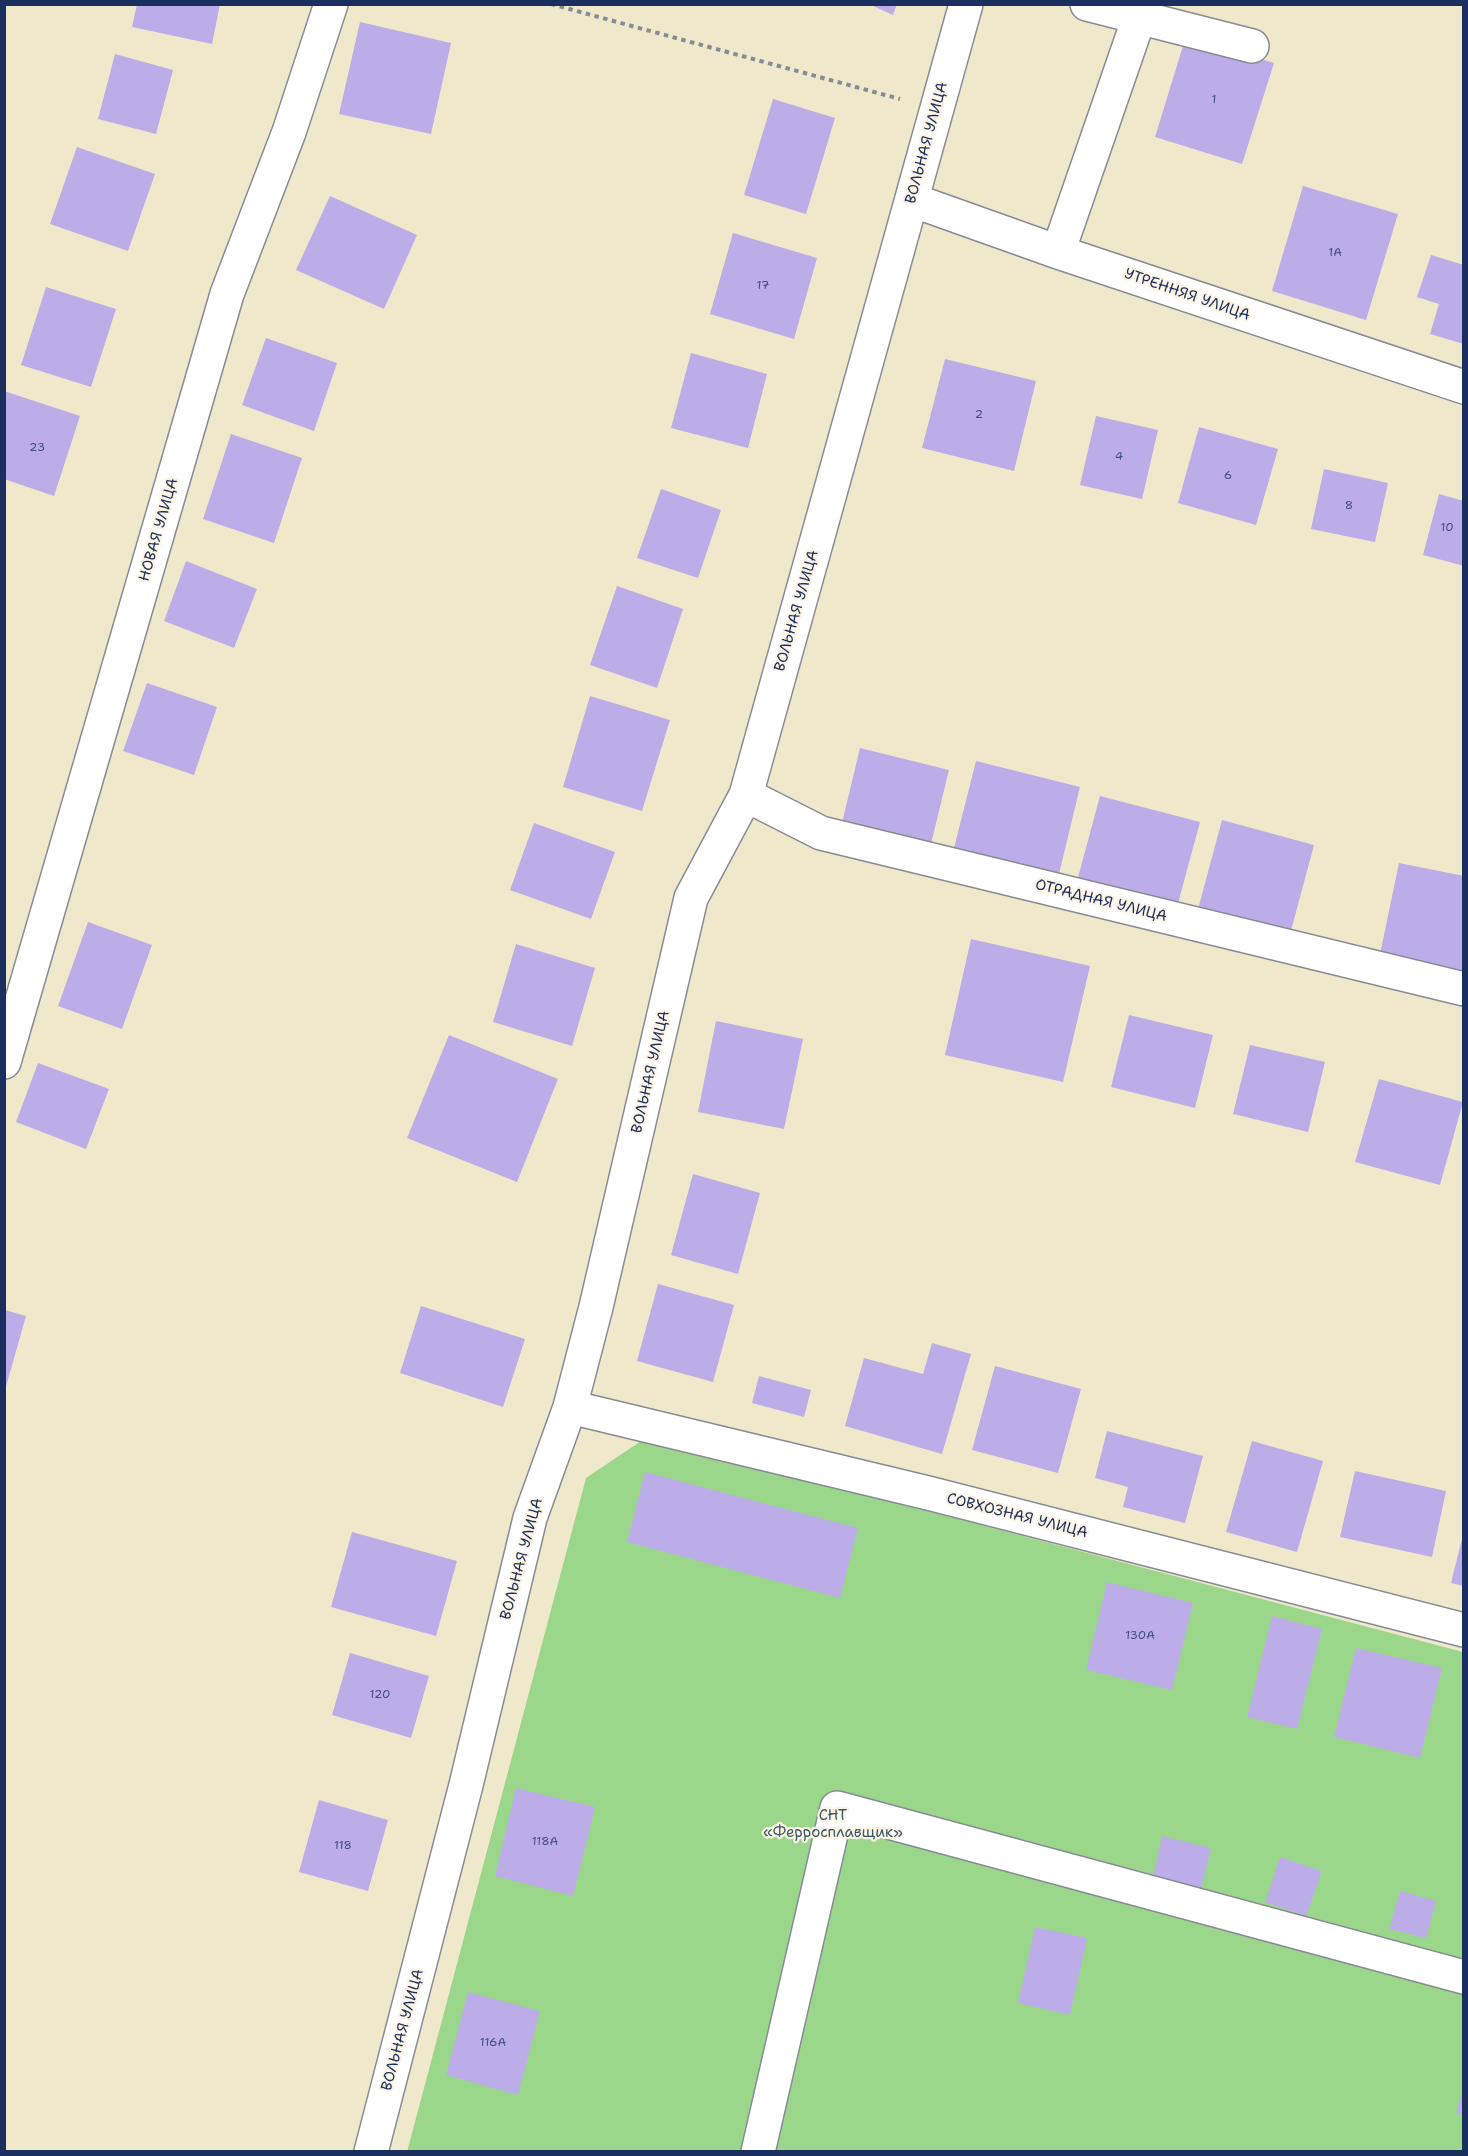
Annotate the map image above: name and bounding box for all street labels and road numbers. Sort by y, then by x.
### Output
street label: ВОЛЬНАЯ УЛИЦА [902,80,952,206]
street label: УТРЕННЯЯ УЛИЦА [1122,265,1252,325]
street label: НОВАЯ УЛИЦА [136,476,182,584]
street label: ВОЛЬНАЯ УЛИЦА [771,548,823,674]
street label: ОТРАДНАЯ УЛИЦА [1033,876,1169,926]
street label: ВОЛЬНАЯ УЛИЦА [628,1009,674,1135]
street label: СОВХОЗНАЯ УЛИЦА [945,1490,1089,1542]
street label: ВОЛЬНАЯ УЛИЦА [497,1496,547,1622]
street label: ВОЛЬНАЯ УЛИЦА [378,1967,428,2093]

